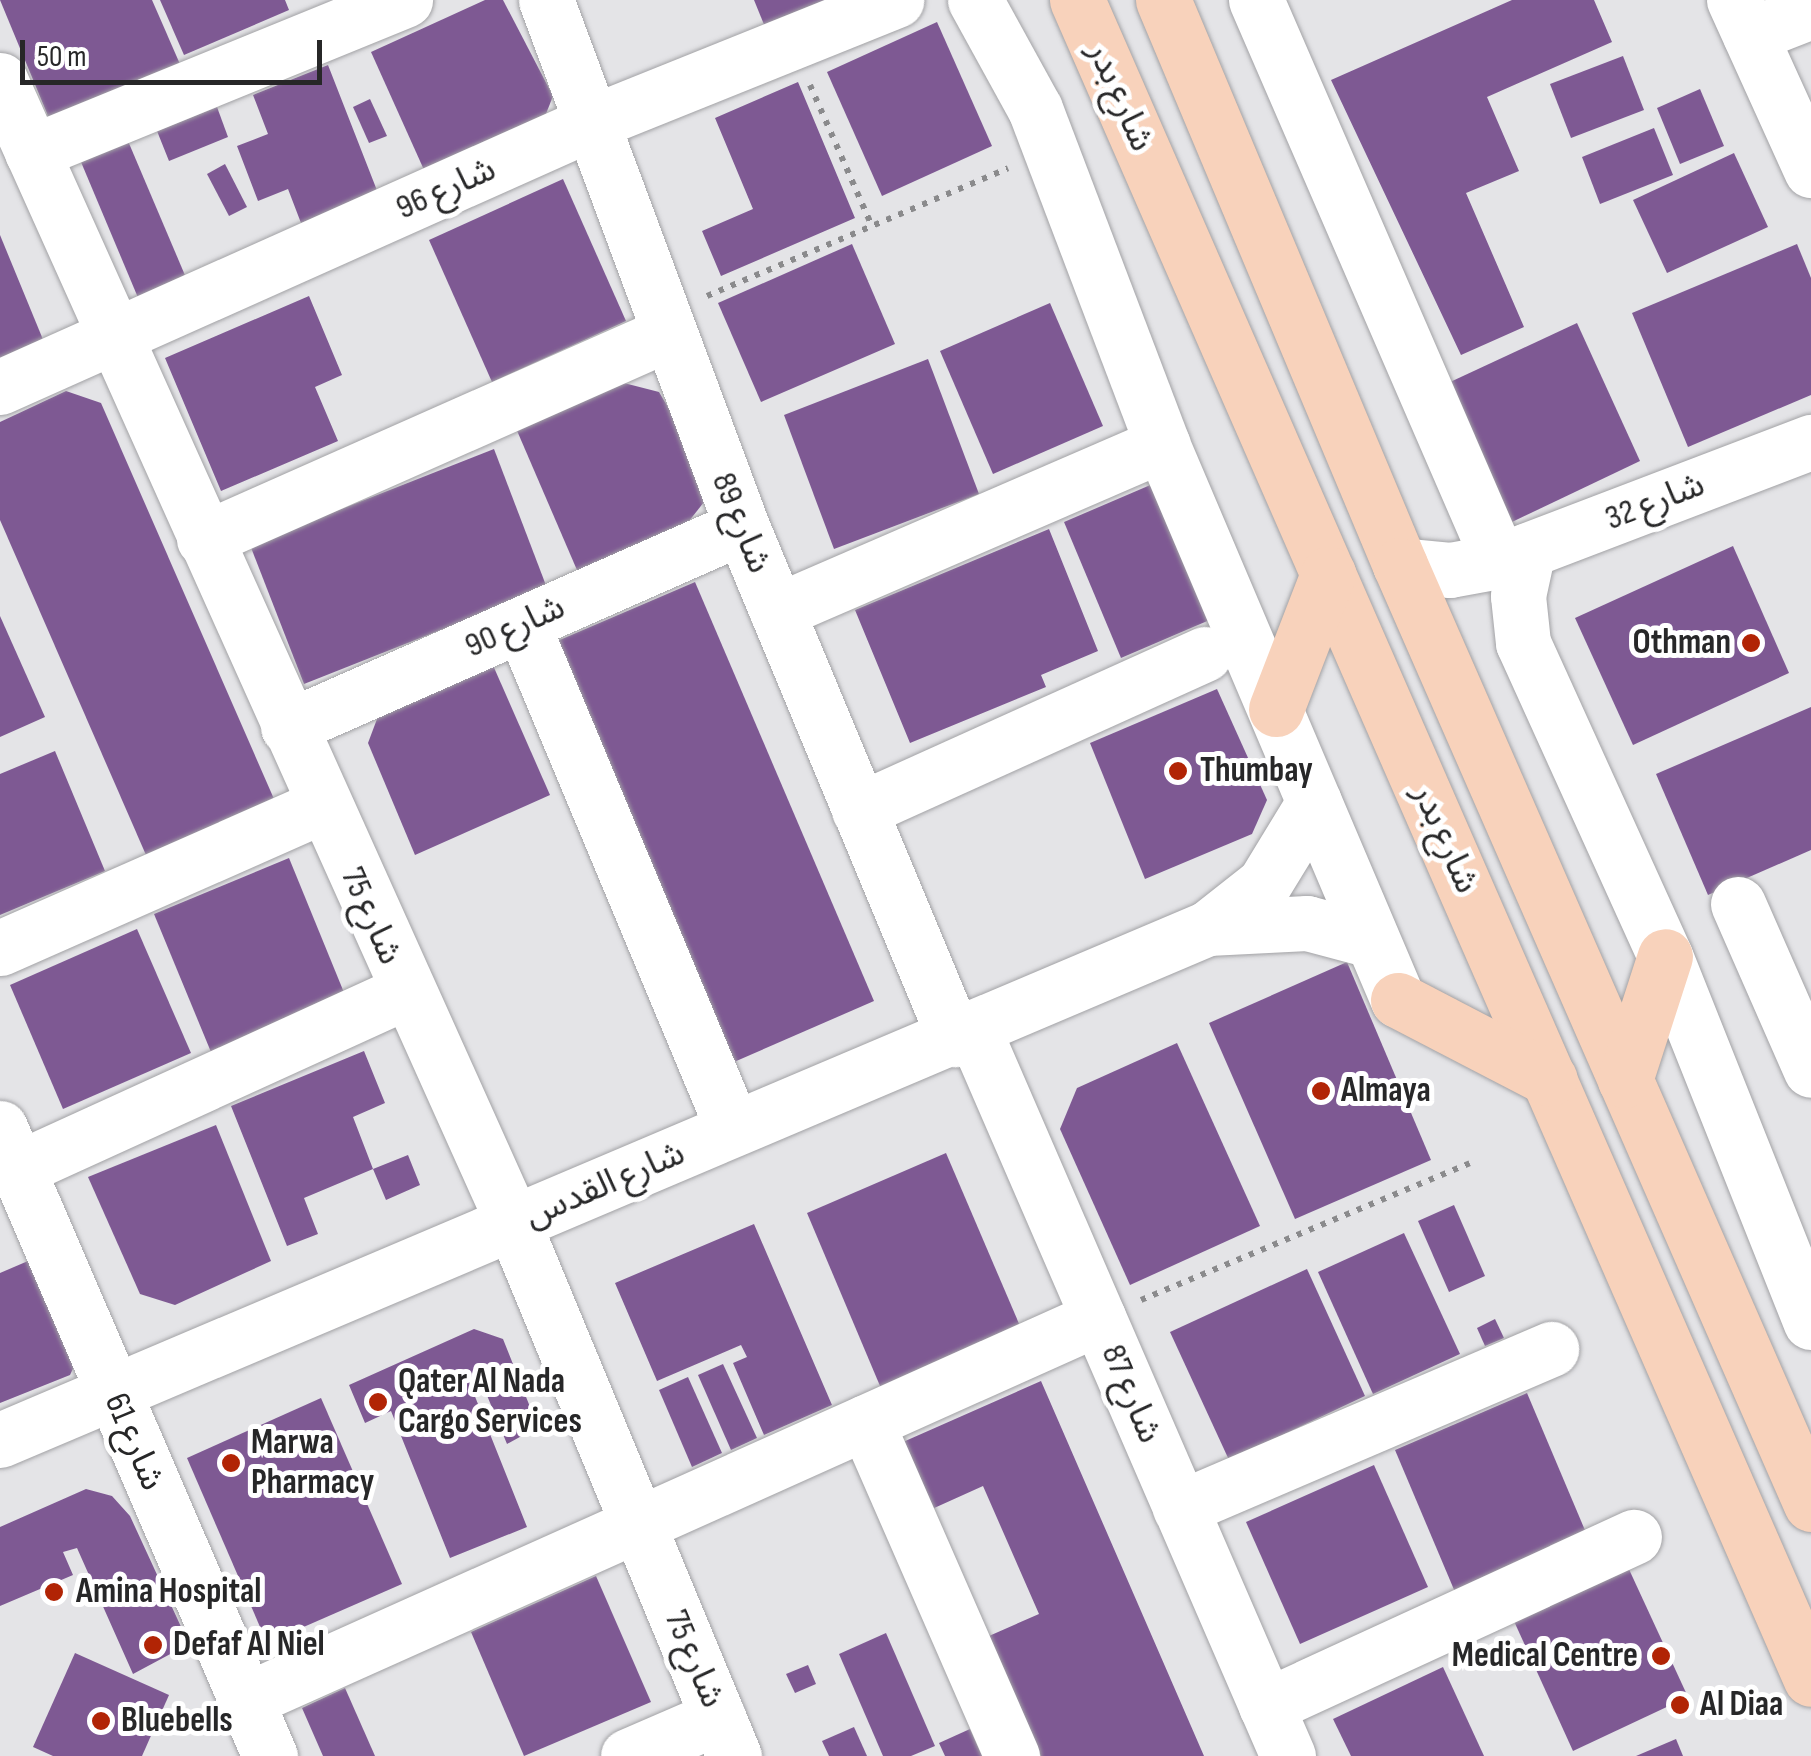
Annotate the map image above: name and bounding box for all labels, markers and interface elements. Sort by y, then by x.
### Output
scale bar [25,20,328,82]
street label: شارع بدر [1077,36,1163,158]
text: 50 m [37,39,86,75]
street label: شارع 96 [390,149,502,229]
street label: شارع 32 [1599,464,1711,540]
street label: شارع 89 [702,467,780,579]
street label: شارع 90 [459,586,571,668]
place label: Othman [1633,622,1731,664]
marker: Othman [1740,632,1762,654]
place label: Thumbay [1200,750,1313,792]
marker: Thumbay [1165,758,1191,784]
street label: شارع بدر [1402,778,1488,900]
street label: شارع 75 [331,861,411,971]
place label: Almaya [1341,1070,1431,1112]
marker: Almaya [1310,1080,1332,1102]
street label: شارع القدس [519,1133,691,1237]
street label: شارع 87 [1092,1338,1170,1450]
place label: Qater Al Nada Cargo Services [398,1361,582,1443]
street label: شارع 61 [95,1387,173,1497]
marker: Qater Al Nada Cargo Services [367,1391,389,1413]
place label: Marwa Pharmacy [251,1422,374,1504]
marker: Marwa Pharmacy [220,1452,242,1474]
place label: Amina Hospital [76,1571,261,1613]
marker: Amina Hospital [41,1579,67,1605]
street label: شارع 75 [655,1604,733,1714]
place label: Defaf Al Niel [173,1624,325,1666]
marker: Defaf Al Niel [142,1634,164,1656]
place label: Medical Centre [1452,1635,1638,1677]
marker: Medical Centre [1648,1643,1674,1669]
place label: Al Diaa [1700,1684,1783,1726]
marker: Al Diaa [1669,1694,1691,1716]
place label: Bluebells [121,1700,233,1742]
marker: Bluebells [90,1710,112,1732]

